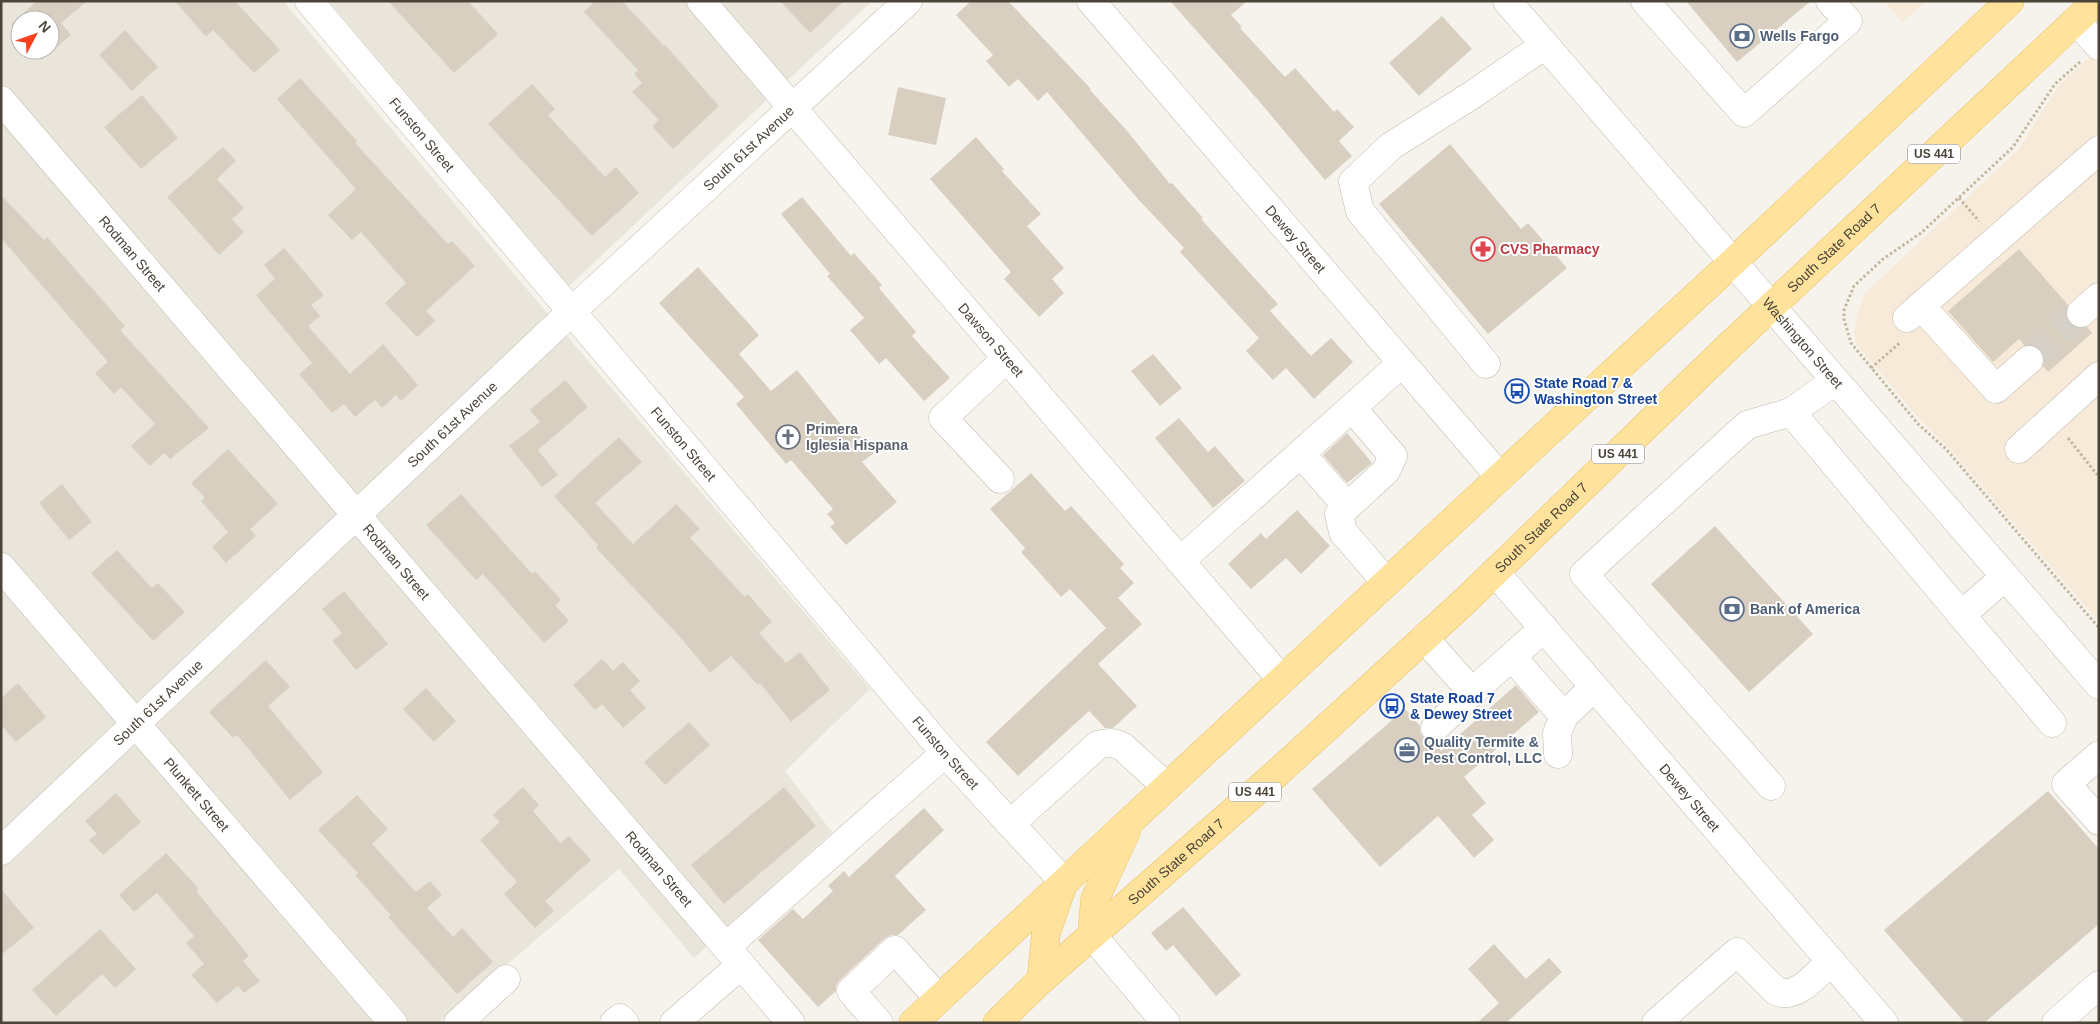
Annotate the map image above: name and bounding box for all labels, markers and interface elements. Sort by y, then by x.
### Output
north arrow [10,10,60,60]
text: N [35,17,54,36]
bank icon: Wells Fargo [1729,23,1755,49]
place label: Wells Fargo [1760,28,1839,44]
street label: Funston Street [386,94,458,175]
street label: South 61st Avenue [700,102,797,194]
road number: US 441 [1908,144,1960,164]
street label: South State Road 7 [1784,200,1884,295]
street label: Dewey Street [1262,202,1329,276]
street label: Rodman Street [96,212,169,295]
pharmacy icon: CVS Pharmacy [1470,236,1496,262]
place label: CVS Pharmacy [1500,241,1600,257]
street label: Washington Street [1759,294,1846,391]
street label: Dawson Street [955,300,1027,380]
place label: State Road 7 & Washington Street [1534,375,1657,407]
street label: South 61st Avenue [404,378,501,470]
bus stop icon: State Road 7 & Washington Street [1504,378,1530,404]
street label: Funston Street [648,404,719,484]
place label: Primera Iglesia Hispana [806,421,908,453]
church icon: Primera Iglesia Hispana [775,424,801,450]
road number: US 441 [1592,444,1644,464]
street label: South State Road 7 [1492,479,1591,576]
street label: Rodman Street [360,521,433,603]
bank icon: Bank of America [1719,596,1745,622]
place label: Bank of America [1750,601,1860,617]
street label: South 61st Avenue [110,656,206,749]
place label: State Road 7 & Dewey Street [1410,690,1512,722]
bus stop icon: State Road 7 & Dewey Street [1379,693,1405,719]
street label: Funston Street [909,713,982,792]
place label: Quality Termite & Pest Control, LLC [1424,734,1542,766]
office icon: Quality Termite & Pest Control, LLC [1394,737,1420,763]
street label: Plunkett Street [161,754,233,835]
street label: Dewey Street [1656,761,1723,835]
road number: US 441 [1229,782,1281,802]
street label: South State Road 7 [1125,815,1227,908]
street label: Rodman Street [622,828,696,910]

